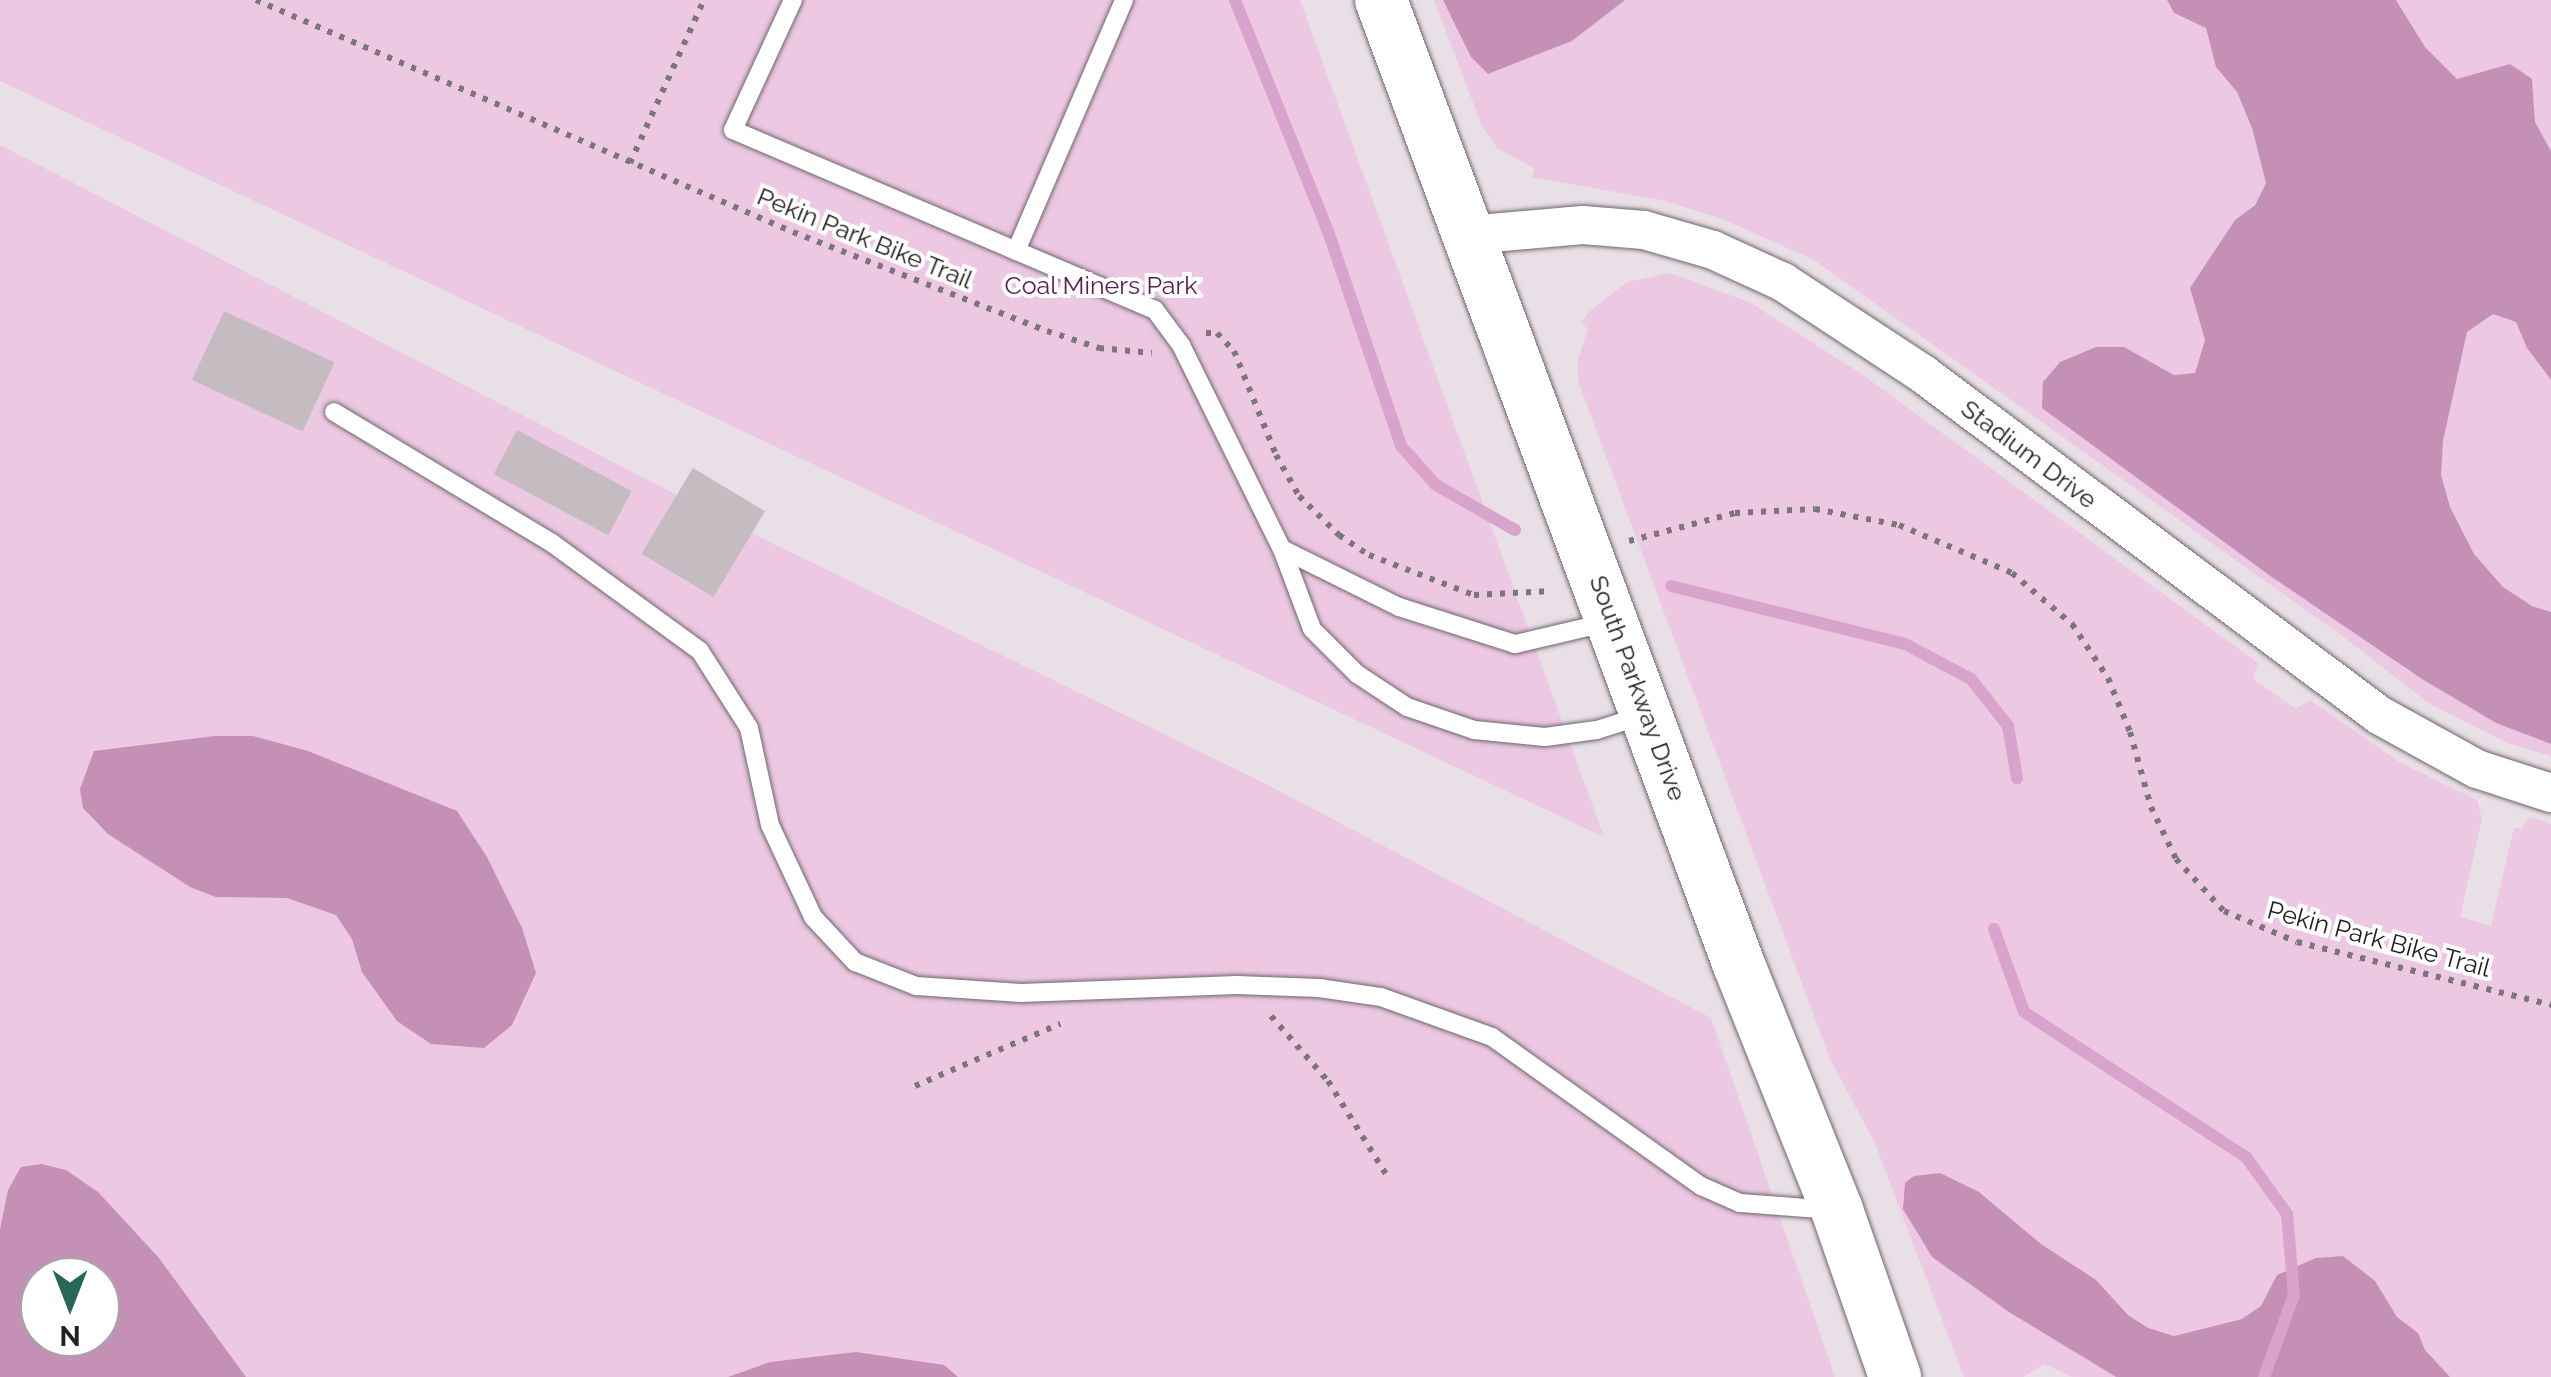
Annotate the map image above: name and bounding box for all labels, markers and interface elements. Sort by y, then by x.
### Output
street label: Pekin Park Bike Trail [753,181,977,295]
park label: Coal Miners Park [1004,270,1198,300]
street label: Stadium Drive [1955,393,2103,515]
street label: South Parkway Drive [1583,571,1693,805]
street label: Pekin Park Bike Trail [2264,895,2494,983]
north arrow [20,1257,120,1357]
text: N [59,1319,81,1352]

